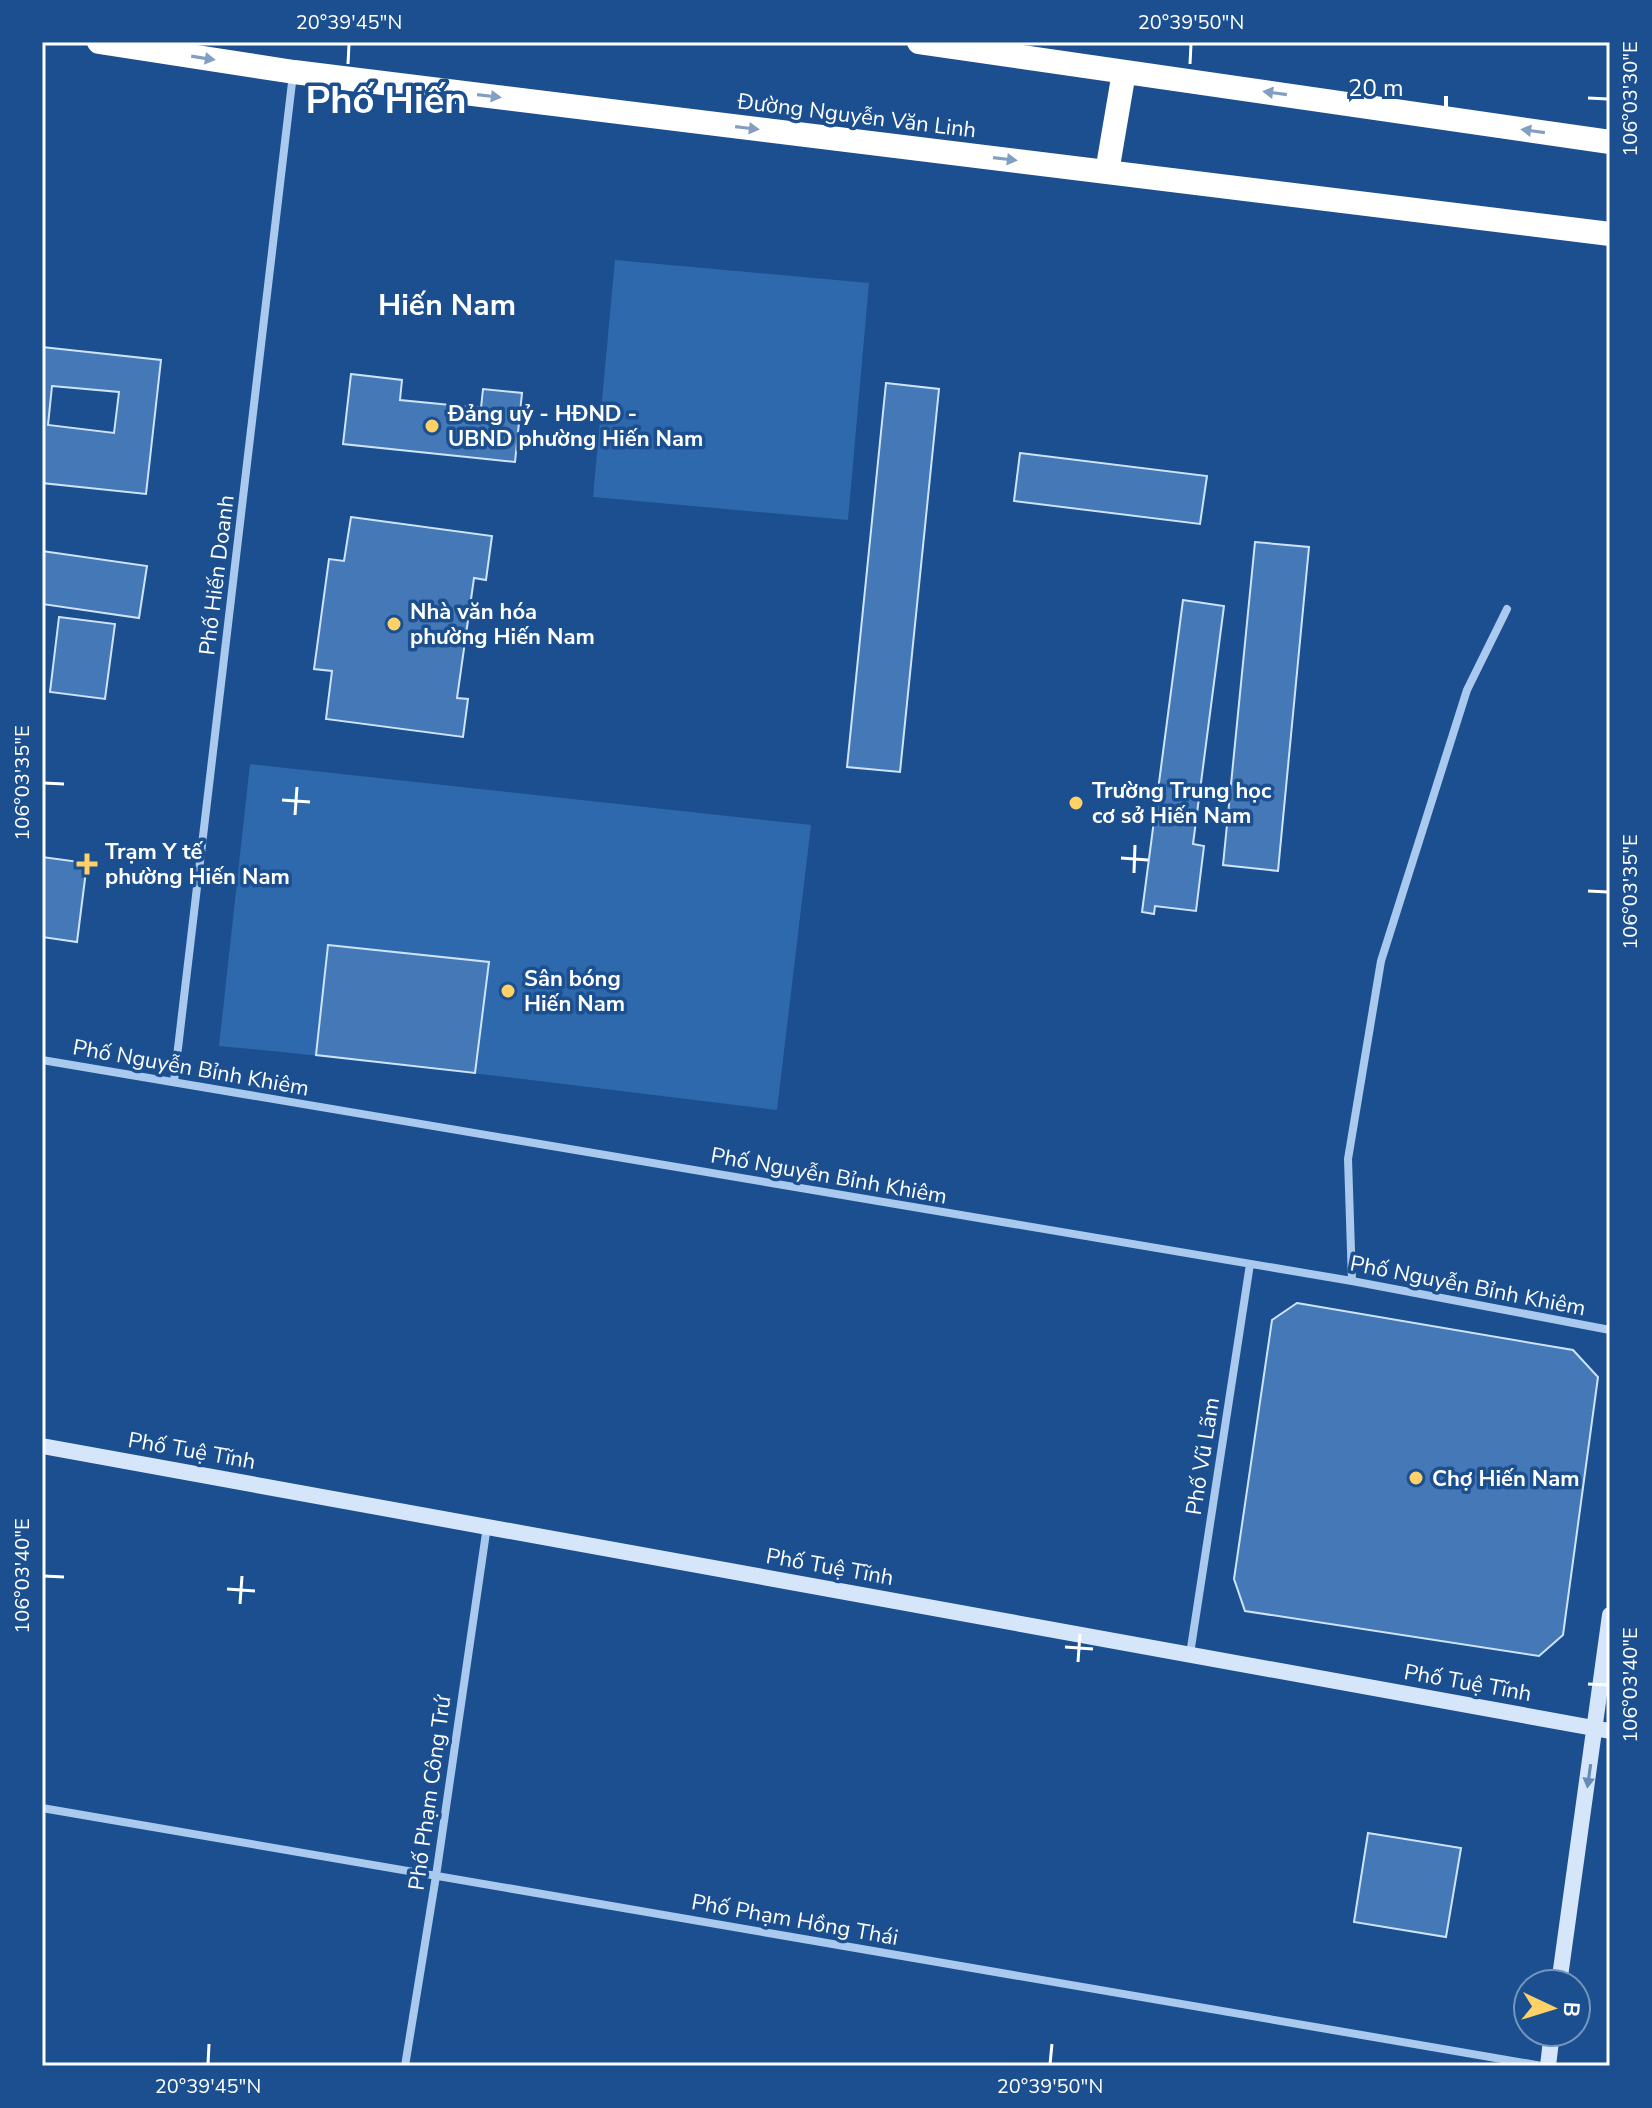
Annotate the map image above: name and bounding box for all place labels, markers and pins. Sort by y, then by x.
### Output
place label: Đảng uỷ - HĐND - UBND phường Hiến Nam [447,399,703,454]
marker: Đảng uỷ - HĐND - UBND phường Hiến Nam [423,417,441,435]
place label: Nhà văn hóa phường Hiến Nam [410,597,595,652]
marker: Nhà văn hóa phường Hiến Nam [385,615,403,633]
place label: Trường Trung học cơ sở Hiến Nam [1092,776,1272,831]
marker: Trường Trung học cơ sở Hiến Nam [1067,794,1085,812]
place label: Trạm Y tế phường Hiến Nam [105,837,290,892]
marker: Trạm Y tế phường Hiến Nam [76,853,98,875]
place label: Sân bóng Hiến Nam [524,964,625,1019]
marker: Sân bóng Hiến Nam [499,982,517,1000]
place label: Chợ Hiến Nam [1432,1464,1580,1494]
marker: Chợ Hiến Nam [1407,1469,1425,1487]

